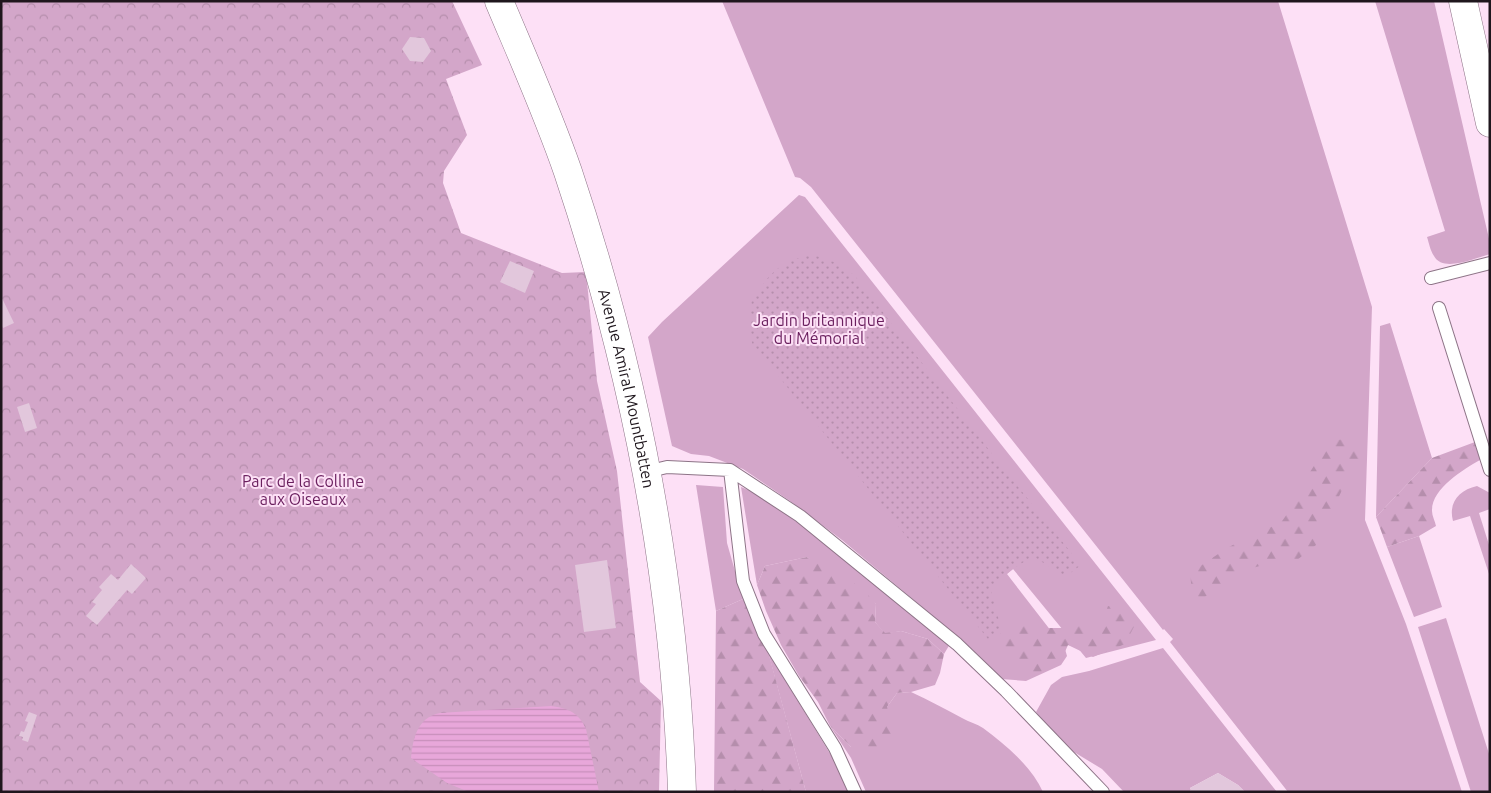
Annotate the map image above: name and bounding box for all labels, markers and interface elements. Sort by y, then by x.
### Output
street label: Avenue Amiral Mountbatten [595,287,658,490]
park label: Jardin britannique du Mémorial [753,311,885,347]
park label: Parc de la Colline aux Oiseaux [242,472,364,508]

